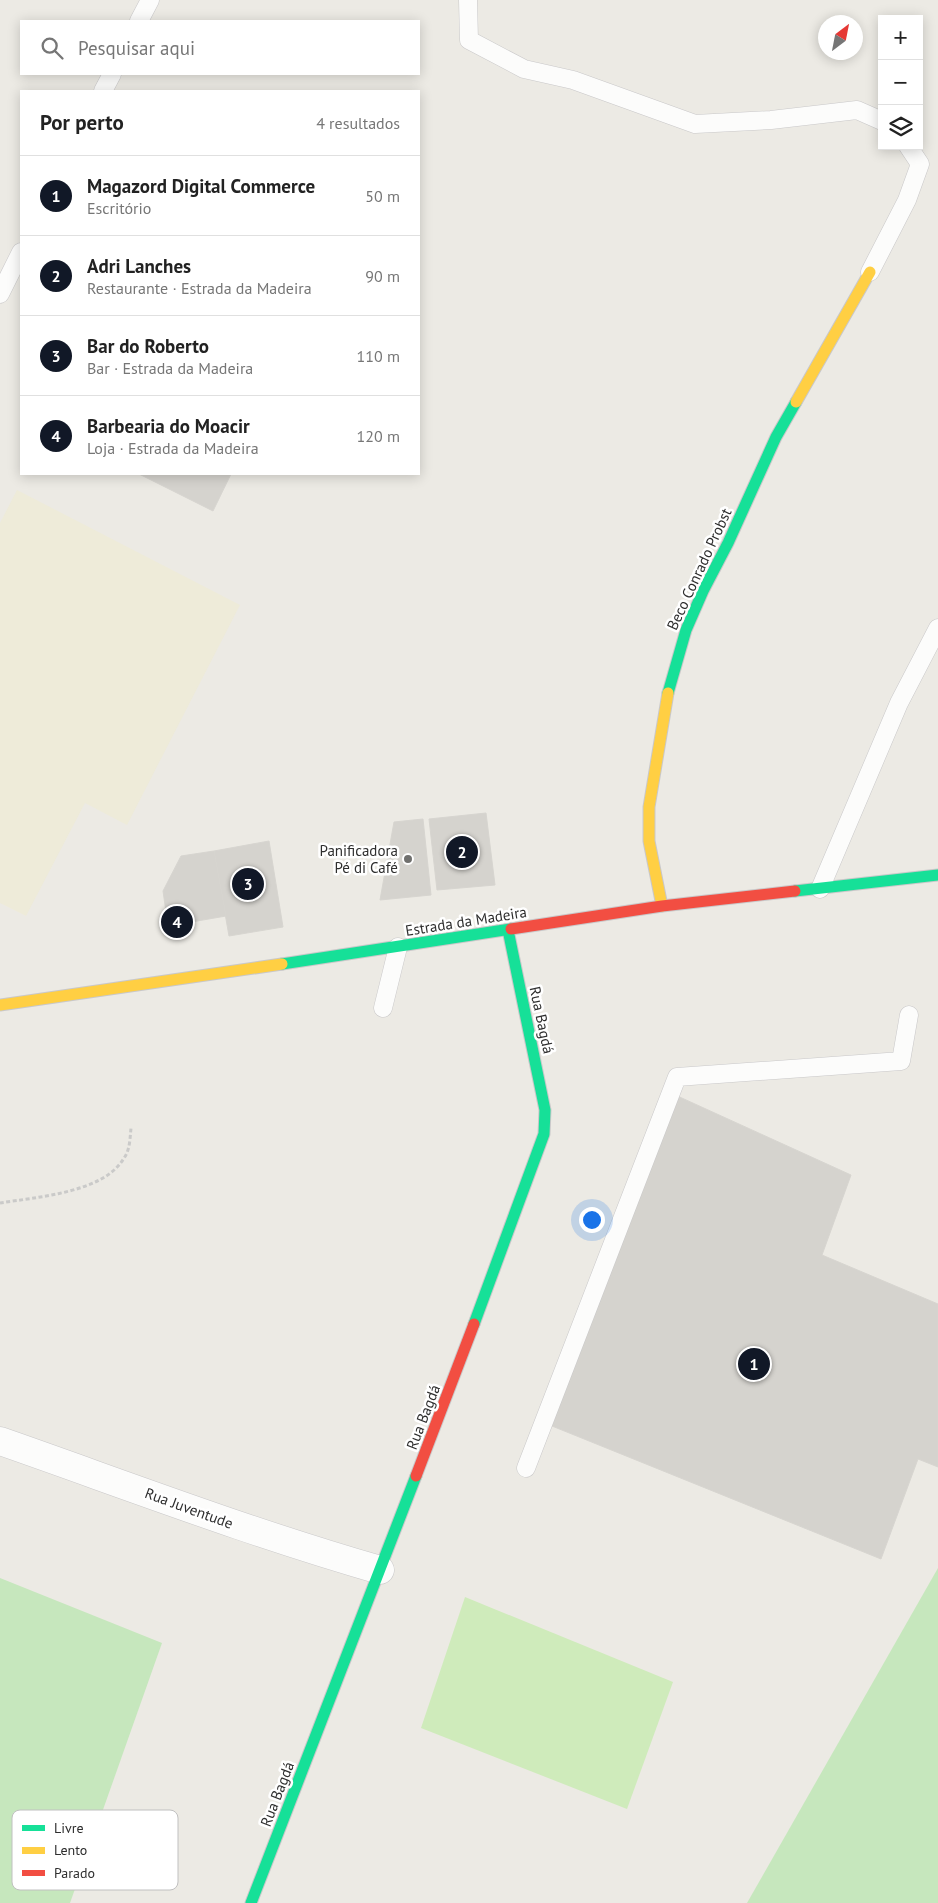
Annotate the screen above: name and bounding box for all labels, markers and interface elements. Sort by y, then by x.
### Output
north arrow [818,15,863,60]
map controls [878,15,923,150]
button: + [878,15,923,60]
search box [20,20,420,75]
icon: search [38,34,66,62]
text: Pesquisar aqui [78,36,195,60]
button: − [878,60,923,105]
button: layers [878,105,923,150]
text: Por perto [40,109,124,136]
text: 4 resultados [316,113,400,133]
text: Magazord Digital Commerce [87,174,315,198]
text: 1 [51,186,61,206]
text: 50 m [365,186,400,206]
text: Escritório [87,198,151,218]
text: Adri Lanches [87,254,191,278]
text: 2 [51,266,61,286]
text: 90 m [365,266,400,286]
text: Restaurante · Estrada da Madeira [87,278,312,298]
text: Bar do Roberto [87,334,209,358]
text: 3 [51,346,61,366]
text: 110 m [357,346,400,366]
text: Bar · Estrada da Madeira [87,358,253,378]
text: Barbearia do Moacir [87,414,250,438]
text: 4 [51,426,61,446]
text: 120 m [357,426,400,446]
text: Loja · Estrada da Madeira [87,438,259,458]
street label: Beco Conrado Probst [662,505,736,633]
pin: 2 [446,833,478,871]
place label: Panificadora Pé di Café [320,841,398,877]
marker: Panificadora Pé di Café [402,853,414,865]
pin: 3 [232,865,264,903]
street label: Estrada da Madeira [404,902,528,940]
pin: 4 [161,903,193,941]
street label: Rua Bagdá [526,985,558,1055]
your location [579,1207,605,1233]
pin: 1 [738,1345,770,1383]
street label: Rua Bagdá [402,1382,444,1452]
street label: Rua Juventude [142,1483,236,1533]
street label: Rua Bagdá [256,1759,298,1829]
legend [12,1810,178,1890]
text: Livre [54,1819,84,1837]
text: Lento [54,1841,87,1859]
text: Parado [54,1864,95,1882]

